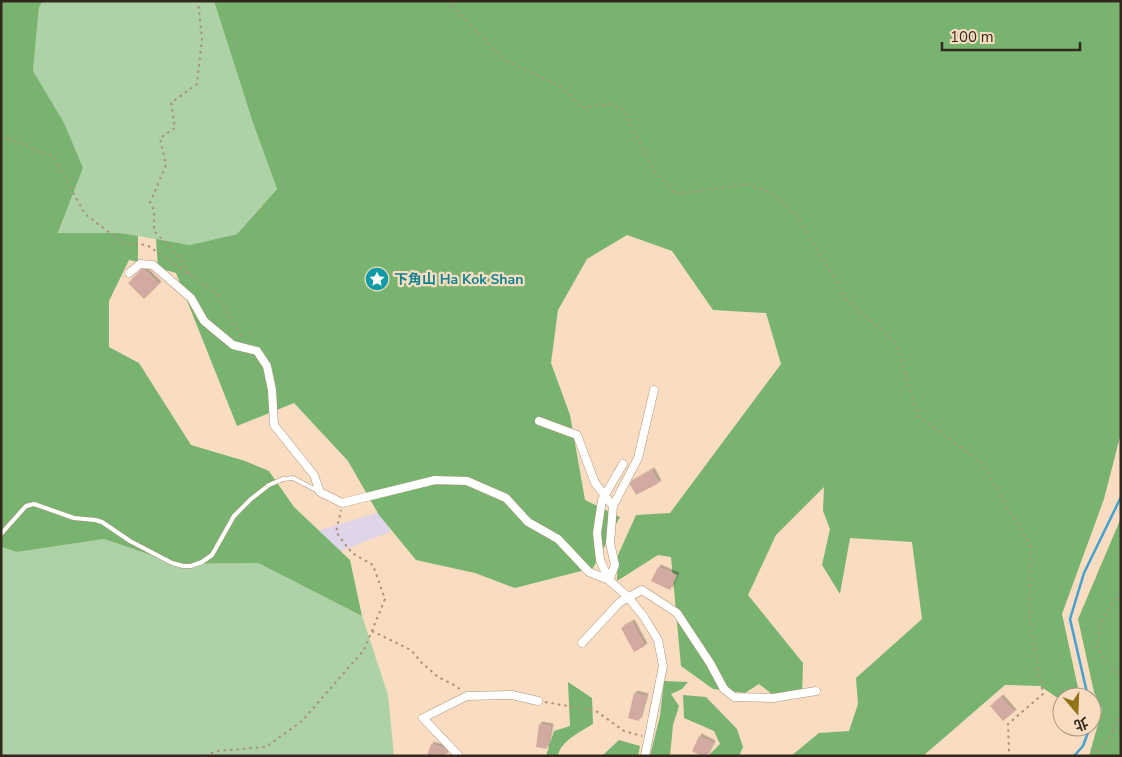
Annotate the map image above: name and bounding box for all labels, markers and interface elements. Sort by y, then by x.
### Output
scale bar [942,20,1080,52]
text: 100 m [950,27,994,47]
place icon: 下角山 Ha Kok Shan [364,266,390,292]
place label: 下角山 Ha Kok Shan [394,270,523,289]
north arrow [1052,687,1102,737]
text: 北 [1071,713,1091,735]

